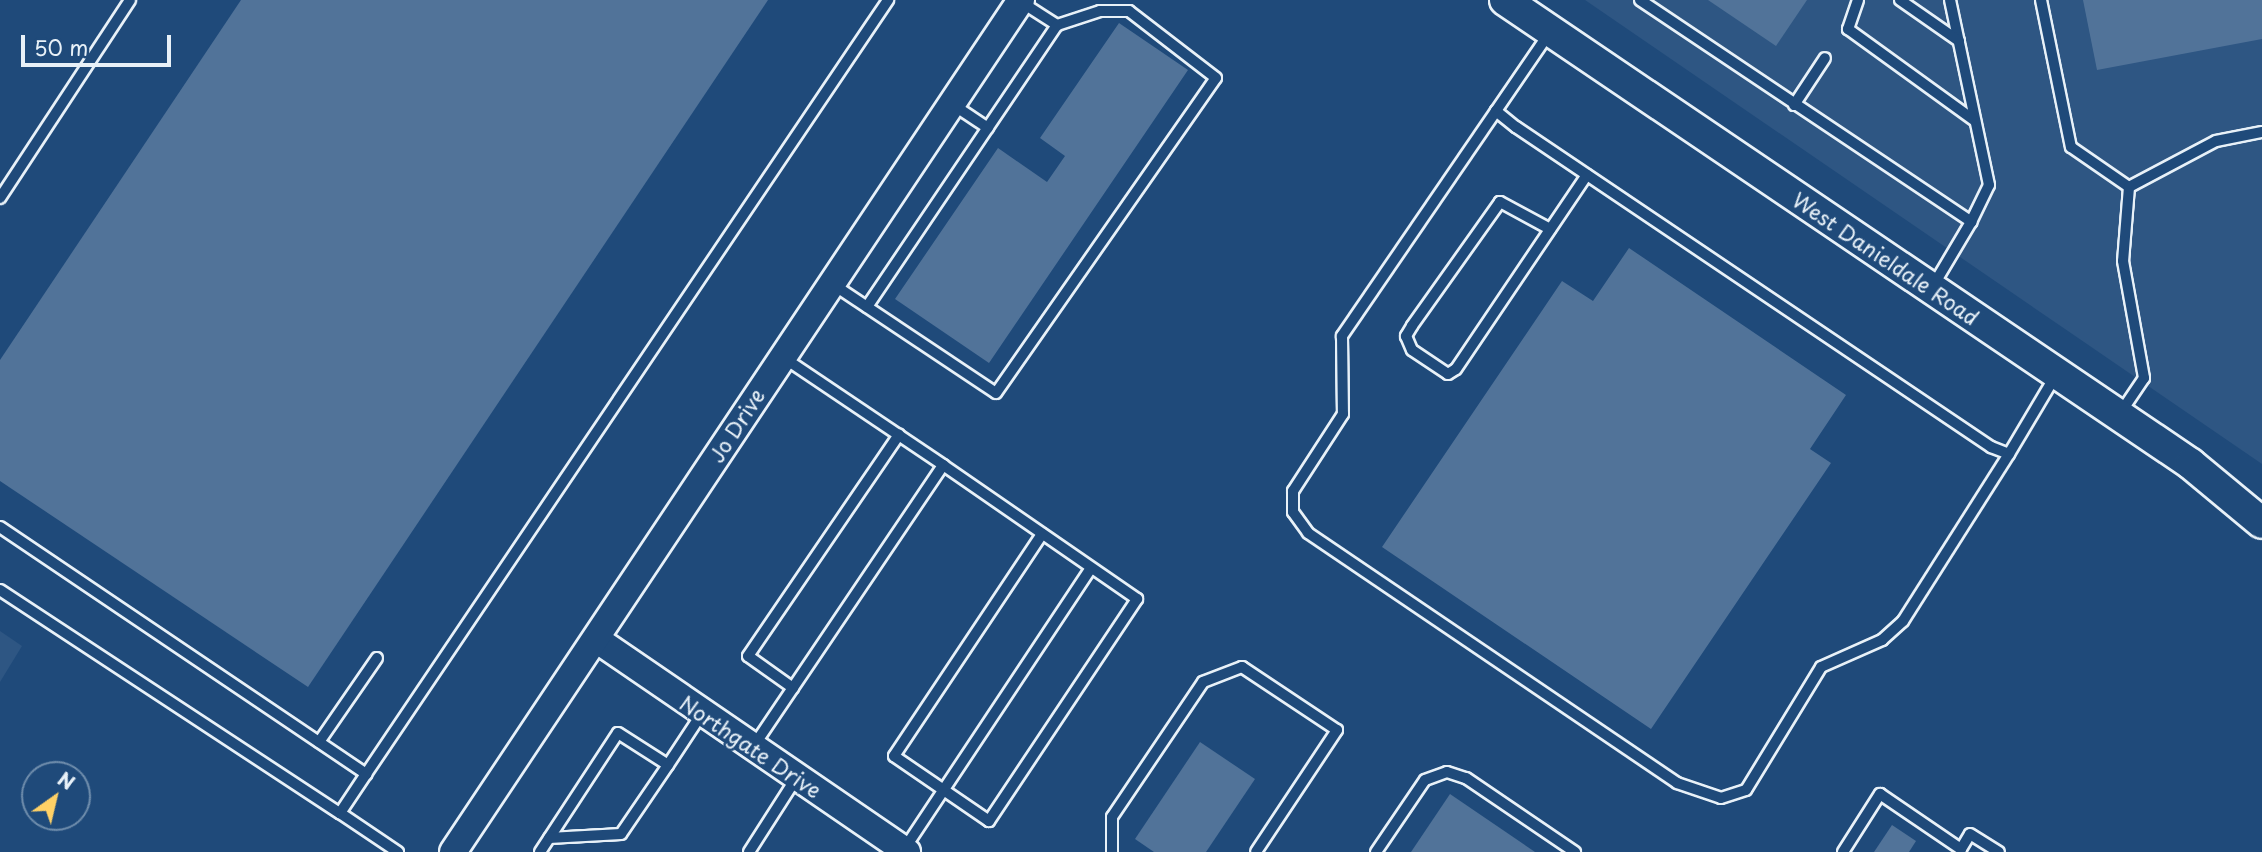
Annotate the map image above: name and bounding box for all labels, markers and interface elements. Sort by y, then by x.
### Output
scale bar [24,21,175,65]
text: 50 m [34,31,88,63]
street label: West Danieldale Road [1788,186,1984,330]
street label: Jo Drive [702,383,770,467]
street label: Northgate Drive [676,690,826,802]
north arrow [21,761,91,831]
text: N [53,764,81,796]

